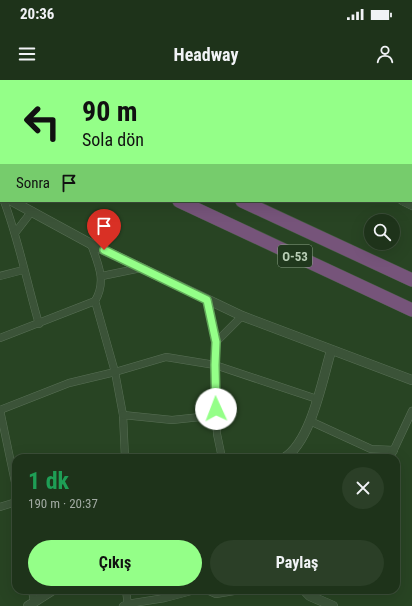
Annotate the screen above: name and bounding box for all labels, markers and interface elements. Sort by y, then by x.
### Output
text: 20:36 [20,5,54,23]
icon: menu [16,43,38,65]
icon: person [374,43,396,65]
text: Headway [174,44,238,65]
text: 90 m [82,95,138,128]
icon: left [16,96,68,148]
text: Sola dön [82,129,144,150]
icon: arrive [58,172,80,194]
text: Sonra [16,174,50,192]
pin [87,209,121,250]
map controls [364,214,400,250]
button: search [364,214,400,250]
icon: arrive [93,215,115,237]
road number: O-53 [278,245,312,267]
position arrow [195,388,237,430]
text: 1 dk [28,467,69,495]
button: close [342,467,384,509]
text: 190 m · 20:37 [28,496,98,511]
button: Çıkış [28,540,202,586]
button: Paylaş [210,540,384,586]

